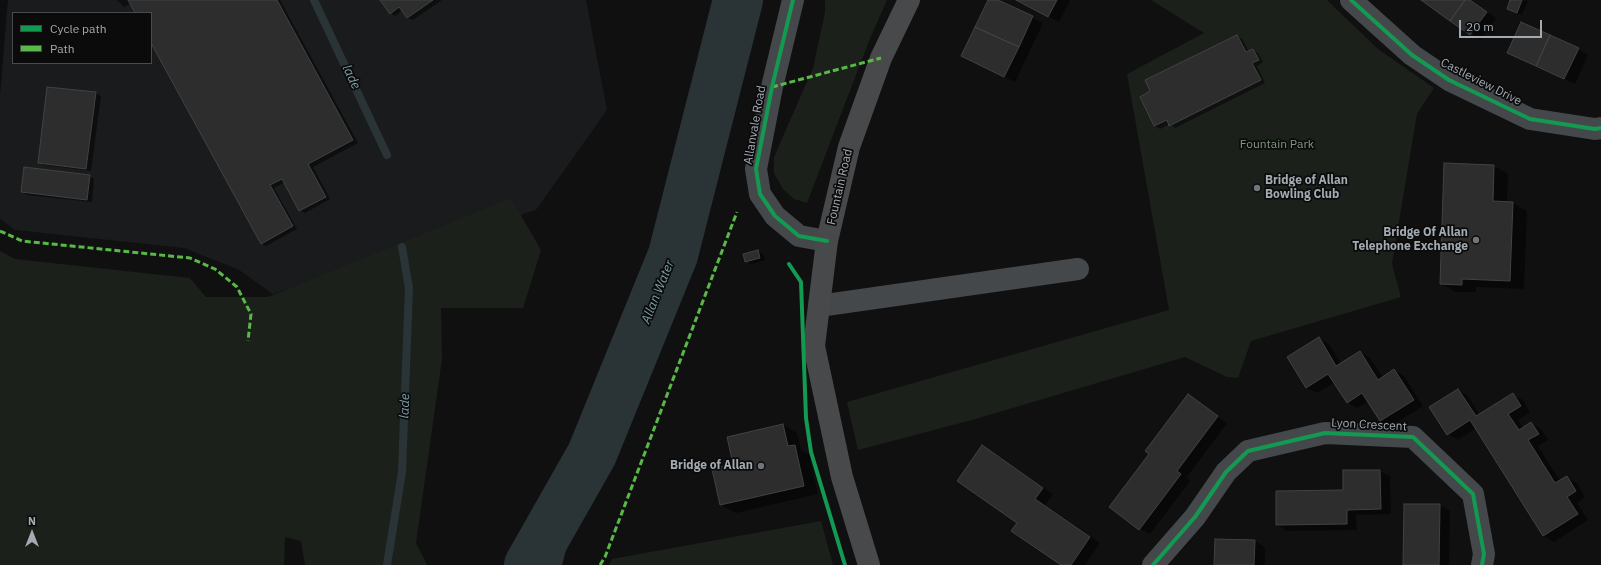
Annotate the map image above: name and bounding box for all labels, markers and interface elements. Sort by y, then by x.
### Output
legend [12,12,152,64]
scale bar [1461,12,1544,38]
text: 20 m [1466,19,1494,34]
text: Cycle path [50,21,107,36]
text: Path [50,41,75,56]
street label: Castleview Drive [1438,55,1524,109]
water label: lade [339,62,363,92]
street label: Allanvale Road [741,84,769,166]
park label: Fountain Park [1240,138,1314,152]
street label: Fountain Road [824,148,856,226]
place label: Bridge of Allan Bowling Club [1265,174,1348,202]
marker: Bridge of Allan Bowling Club [1252,183,1262,193]
place label: Bridge Of Allan Telephone Exchange [1352,226,1468,254]
marker: Bridge Of Allan Telephone Exchange [1471,235,1481,245]
water label: Allan Water [638,258,678,326]
water label: lade [397,393,413,419]
street label: Lyon Crescent [1331,416,1407,434]
place label: Bridge of Allan [670,459,753,473]
marker: Bridge of Allan [756,461,766,471]
north arrow [12,513,52,553]
text: N [28,514,36,528]

